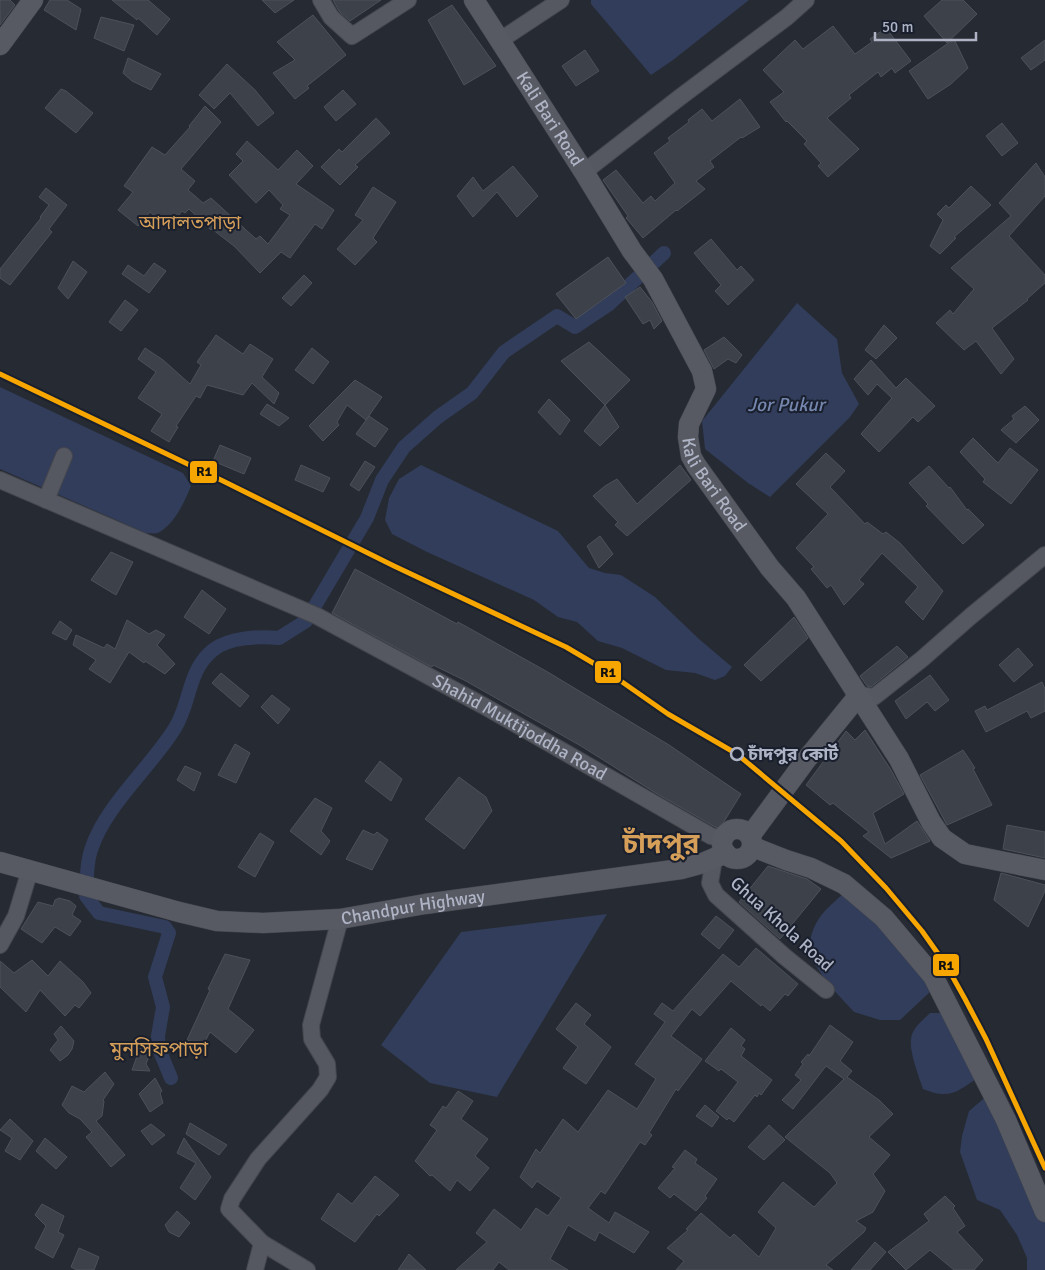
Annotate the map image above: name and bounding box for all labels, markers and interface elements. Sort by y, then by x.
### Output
scale bar [875,10,976,42]
text: 50 m [882,18,913,36]
street label: Kali Bari Road [512,67,588,170]
district label: আদালতপাড়া [138,211,242,235]
water label: Jor Pukur [747,393,828,417]
street label: Kali Bari Road [677,436,751,536]
line badge: R1 [189,460,218,484]
text: R1 [196,463,213,480]
line badge: R1 [594,660,622,684]
text: R1 [600,664,617,681]
street label: Shahid Muktijoddha Road [429,669,611,785]
place label: চাঁদপুর কোর্ট [747,743,839,765]
marker: চাঁদপুর কোর্ট [730,747,744,761]
district label: চাঁদপুর [622,827,701,861]
street label: Ghua Khola Road [726,872,838,976]
street label: Chandpur Highway [339,885,487,930]
line badge: R1 [932,953,960,977]
text: R1 [938,957,955,974]
district label: মুনসিফপাড়া [109,1037,209,1062]

